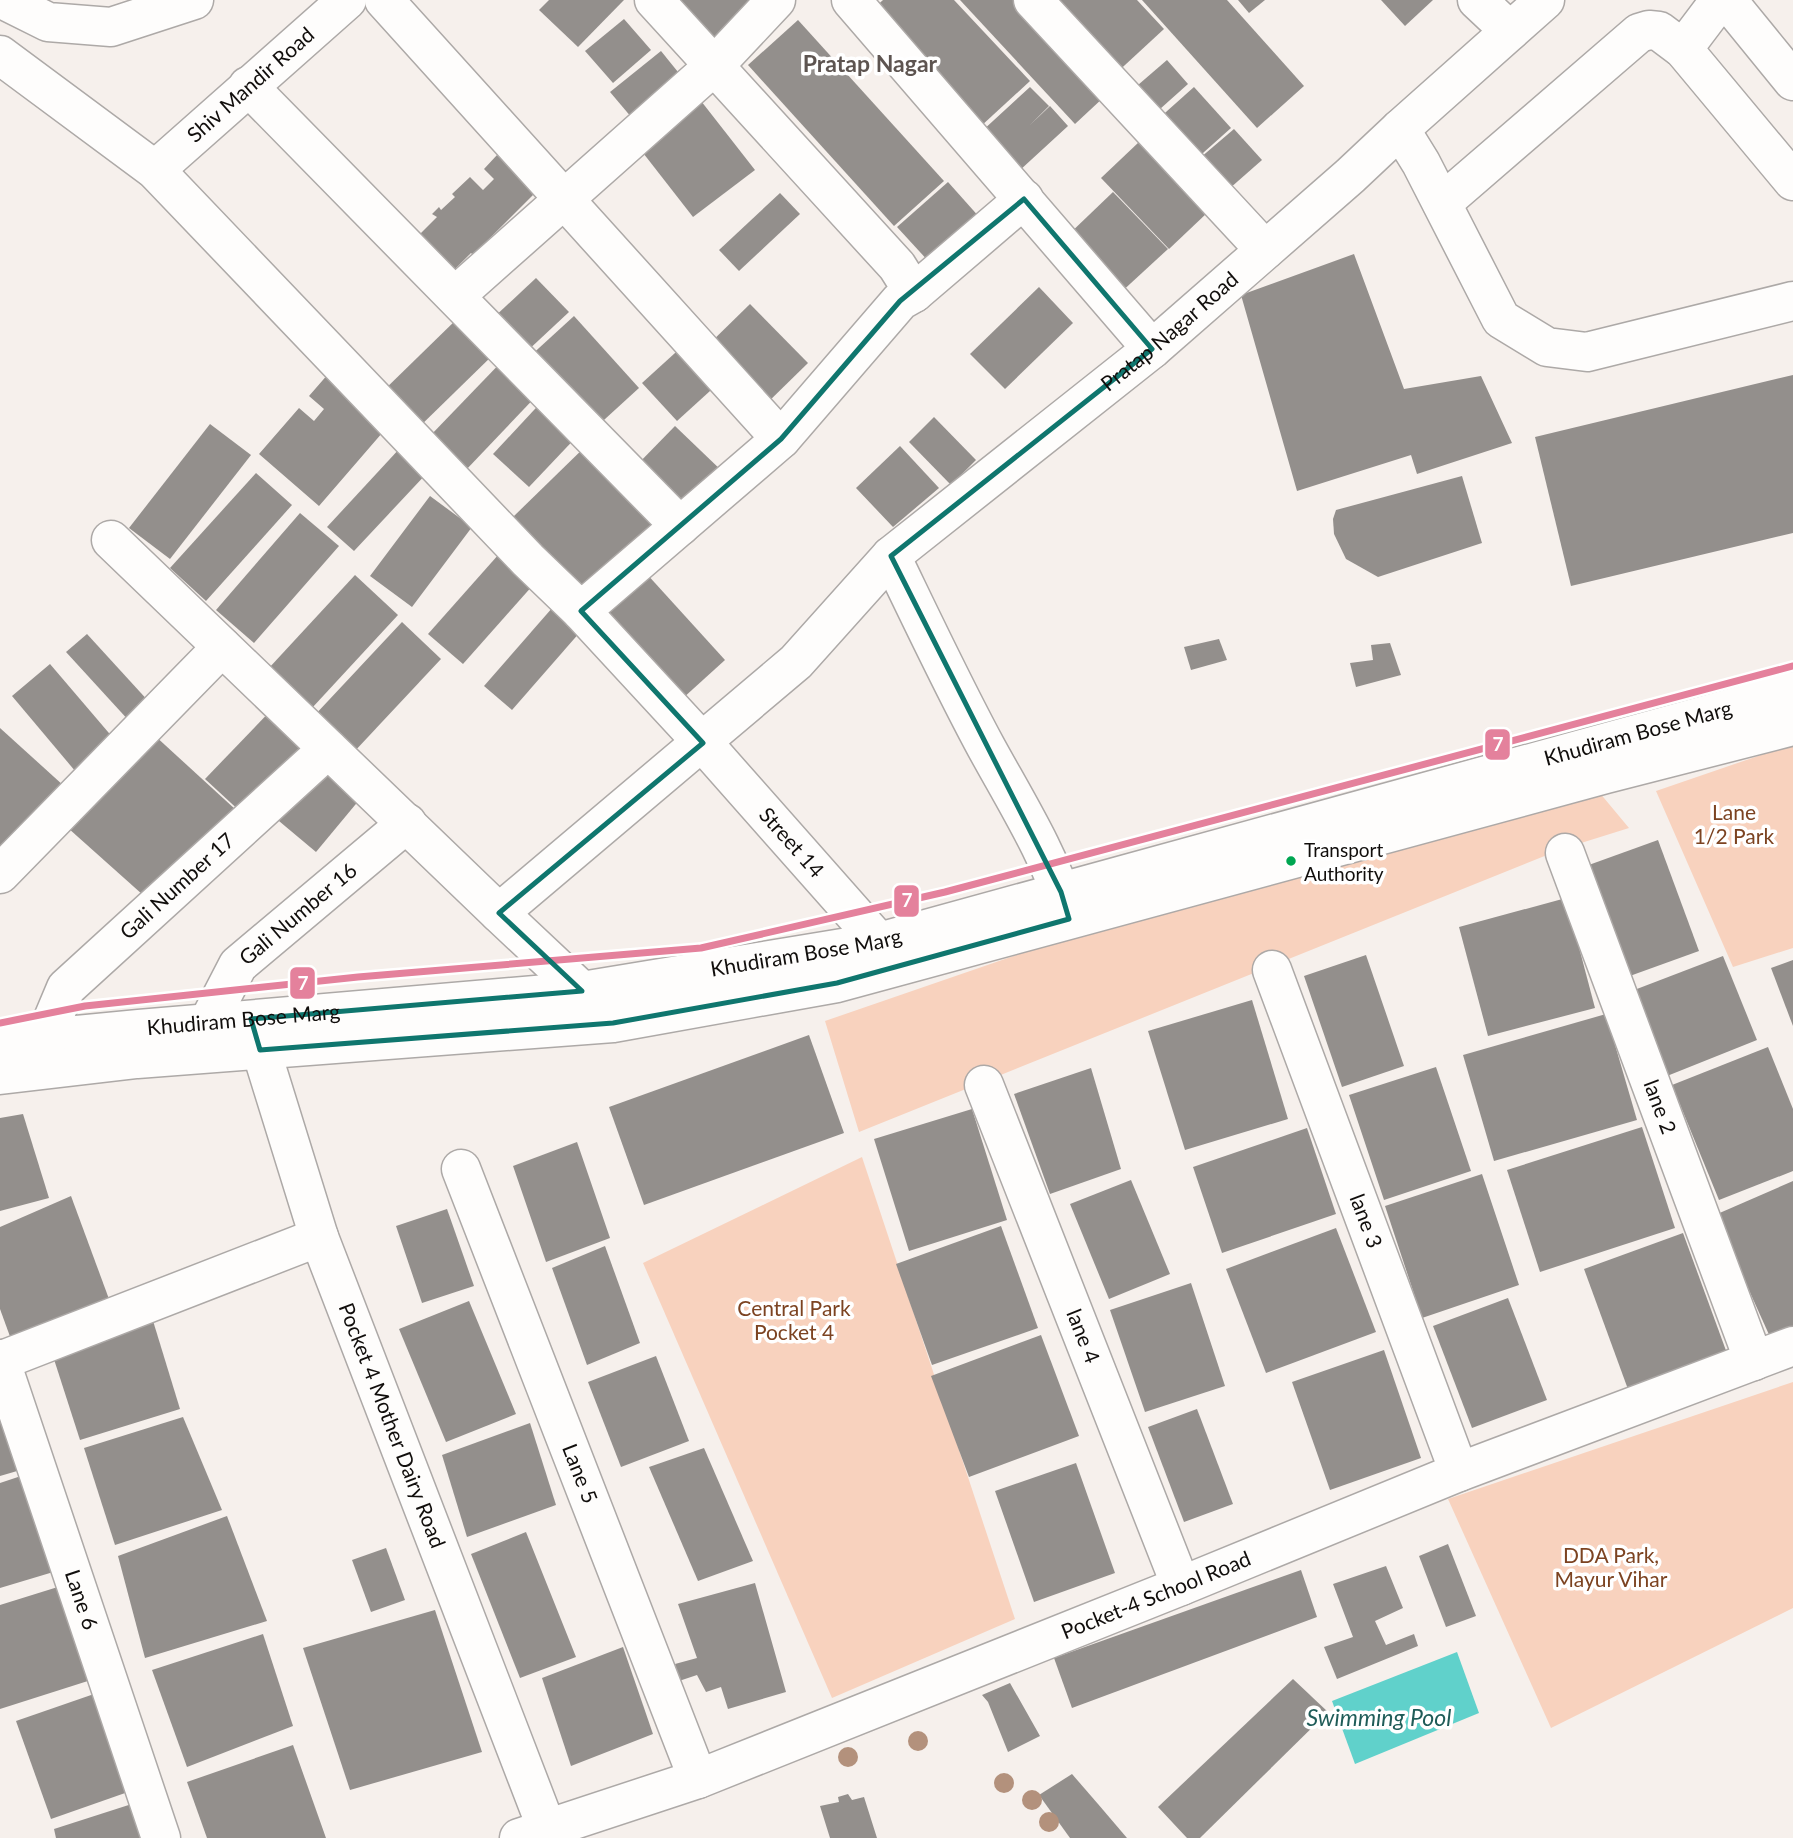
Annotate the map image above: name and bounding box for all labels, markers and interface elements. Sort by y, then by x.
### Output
street label: Shiv Mandir Road [181,21,318,147]
district label: Pratap Nagar [803,49,938,77]
street label: Pratap Nagar Road [1095,266,1243,396]
street label: Khudiram Bose Marg [1541,694,1734,770]
line badge: 7 [1484,728,1511,761]
text: 7 [1492,732,1504,755]
park label: Lane 1/2 Park [1694,799,1774,848]
street label: Street 14 [755,802,830,882]
street label: Gali Number 17 [114,827,239,944]
place label: Transport Authority [1304,838,1384,885]
marker: Transport Authority [1284,854,1298,868]
street label: Gali Number 16 [233,857,361,970]
line badge: 7 [893,884,920,918]
text: 7 [901,888,913,911]
street label: Khudiram Bose Marg [708,922,904,981]
line badge: 7 [289,966,316,1000]
text: 7 [297,971,309,994]
street label: Khudiram Bose Marg [146,998,341,1039]
street label: lane 2 [1639,1076,1682,1137]
street label: lane 3 [1346,1190,1388,1251]
park label: Central Park Pocket 4 [737,1295,851,1344]
street label: Pocket 4 Mother Dairy Road [335,1299,451,1551]
street label: lane 4 [1062,1305,1106,1366]
street label: Lane 5 [558,1440,604,1507]
park label: DDA Park, Mayur Vihar [1555,1542,1668,1591]
street label: Pocket-4 School Road [1057,1545,1254,1644]
street label: Lane 6 [61,1566,104,1632]
water label: Swimming Pool [1307,1703,1451,1731]

